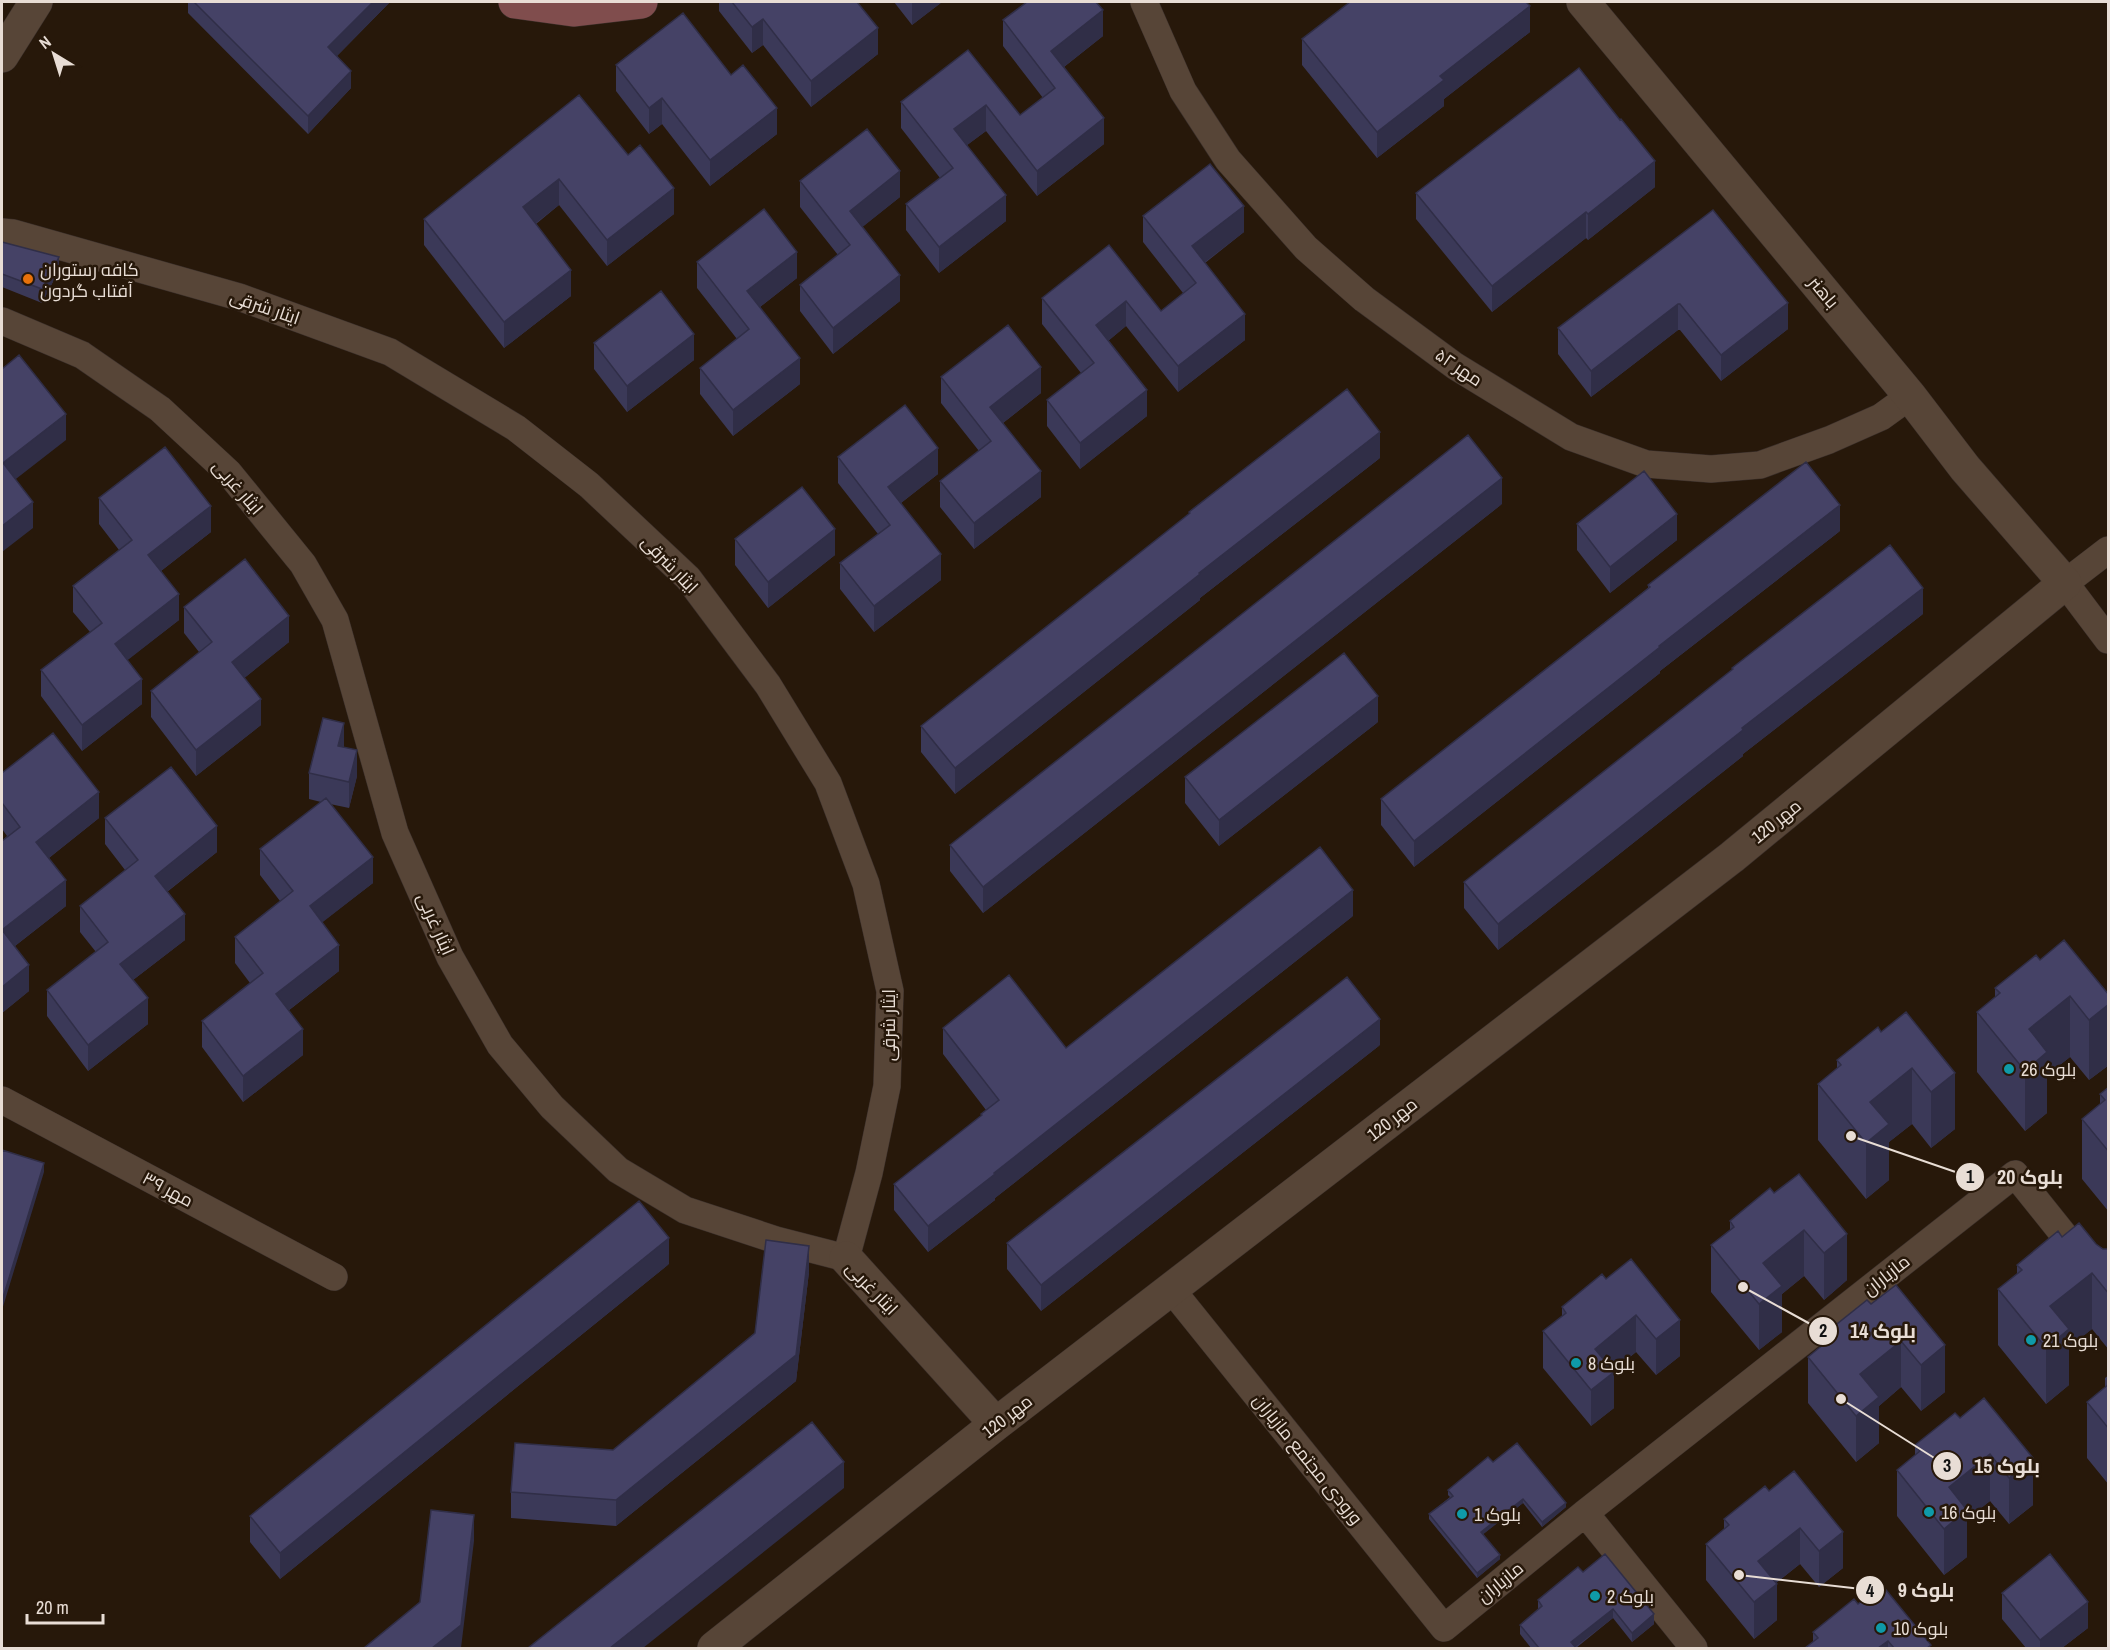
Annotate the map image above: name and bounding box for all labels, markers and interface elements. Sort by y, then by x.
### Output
north arrow [24,24,84,84]
text: N [34,31,55,54]
place label: کافه رستوران آفتاب گردون [40,257,139,303]
street label: باهنر [1802,270,1845,313]
marker: کافه رستوران آفتاب گردون [21,272,35,286]
street label: ایثار شرقی [227,283,303,331]
street label: مهر ۵۲ [1430,342,1488,392]
street label: ایثار غربی [207,454,269,520]
street label: ایثار شرقی [636,529,704,599]
street label: مهر 120 [1746,793,1806,849]
street label: ایثار غربی [411,889,461,959]
street label: ایثار شرقی [876,989,901,1061]
place label: بلوک 26 [2021,1057,2076,1082]
marker: بلوک 26 [2002,1062,2016,1076]
street label: مهر 120 [1362,1091,1422,1147]
callout: بلوک 20 [1955,1158,2074,1196]
text: بلوک 20 [1997,1163,2063,1190]
text: 1 [1966,1164,1975,1189]
street label: مهر ۳۹ [138,1165,198,1213]
street label: مازیاران [1857,1249,1915,1301]
street label: ایثار غربی [840,1256,904,1320]
callout: بلوک 14 [1808,1312,1928,1350]
text: بلوک 14 [1850,1317,1916,1344]
text: 2 [1819,1318,1827,1343]
place label: بلوک 21 [2043,1328,2098,1353]
marker: بلوک 21 [2024,1333,2038,1347]
place label: بلوک 8 [1588,1351,1635,1376]
marker: بلوک 8 [1569,1356,1583,1370]
street label: مهر 120 [977,1388,1037,1444]
street label: ورودی مجتمع مازیاران [1247,1388,1369,1530]
callout: بلوک 15 [1932,1447,2052,1485]
text: بلوک 15 [1974,1452,2040,1479]
text: 3 [1943,1453,1951,1478]
place label: بلوک 16 [1941,1500,1996,1525]
place label: بلوک 1 [1474,1502,1521,1527]
marker: بلوک 16 [1922,1505,1936,1519]
marker: بلوک 1 [1455,1507,1469,1521]
street label: مازیاران [1471,1556,1529,1608]
callout: بلوک 9 [1855,1571,1966,1609]
text: بلوک 9 [1898,1576,1954,1603]
text: 4 [1866,1578,1875,1603]
place label: بلوک 2 [1607,1584,1654,1609]
scale bar [27,1587,104,1625]
marker: بلوک 2 [1588,1589,1602,1603]
text: 20 m [36,1595,69,1620]
place label: بلوک 10 [1893,1616,1948,1641]
marker: بلوک 10 [1874,1621,1888,1635]

